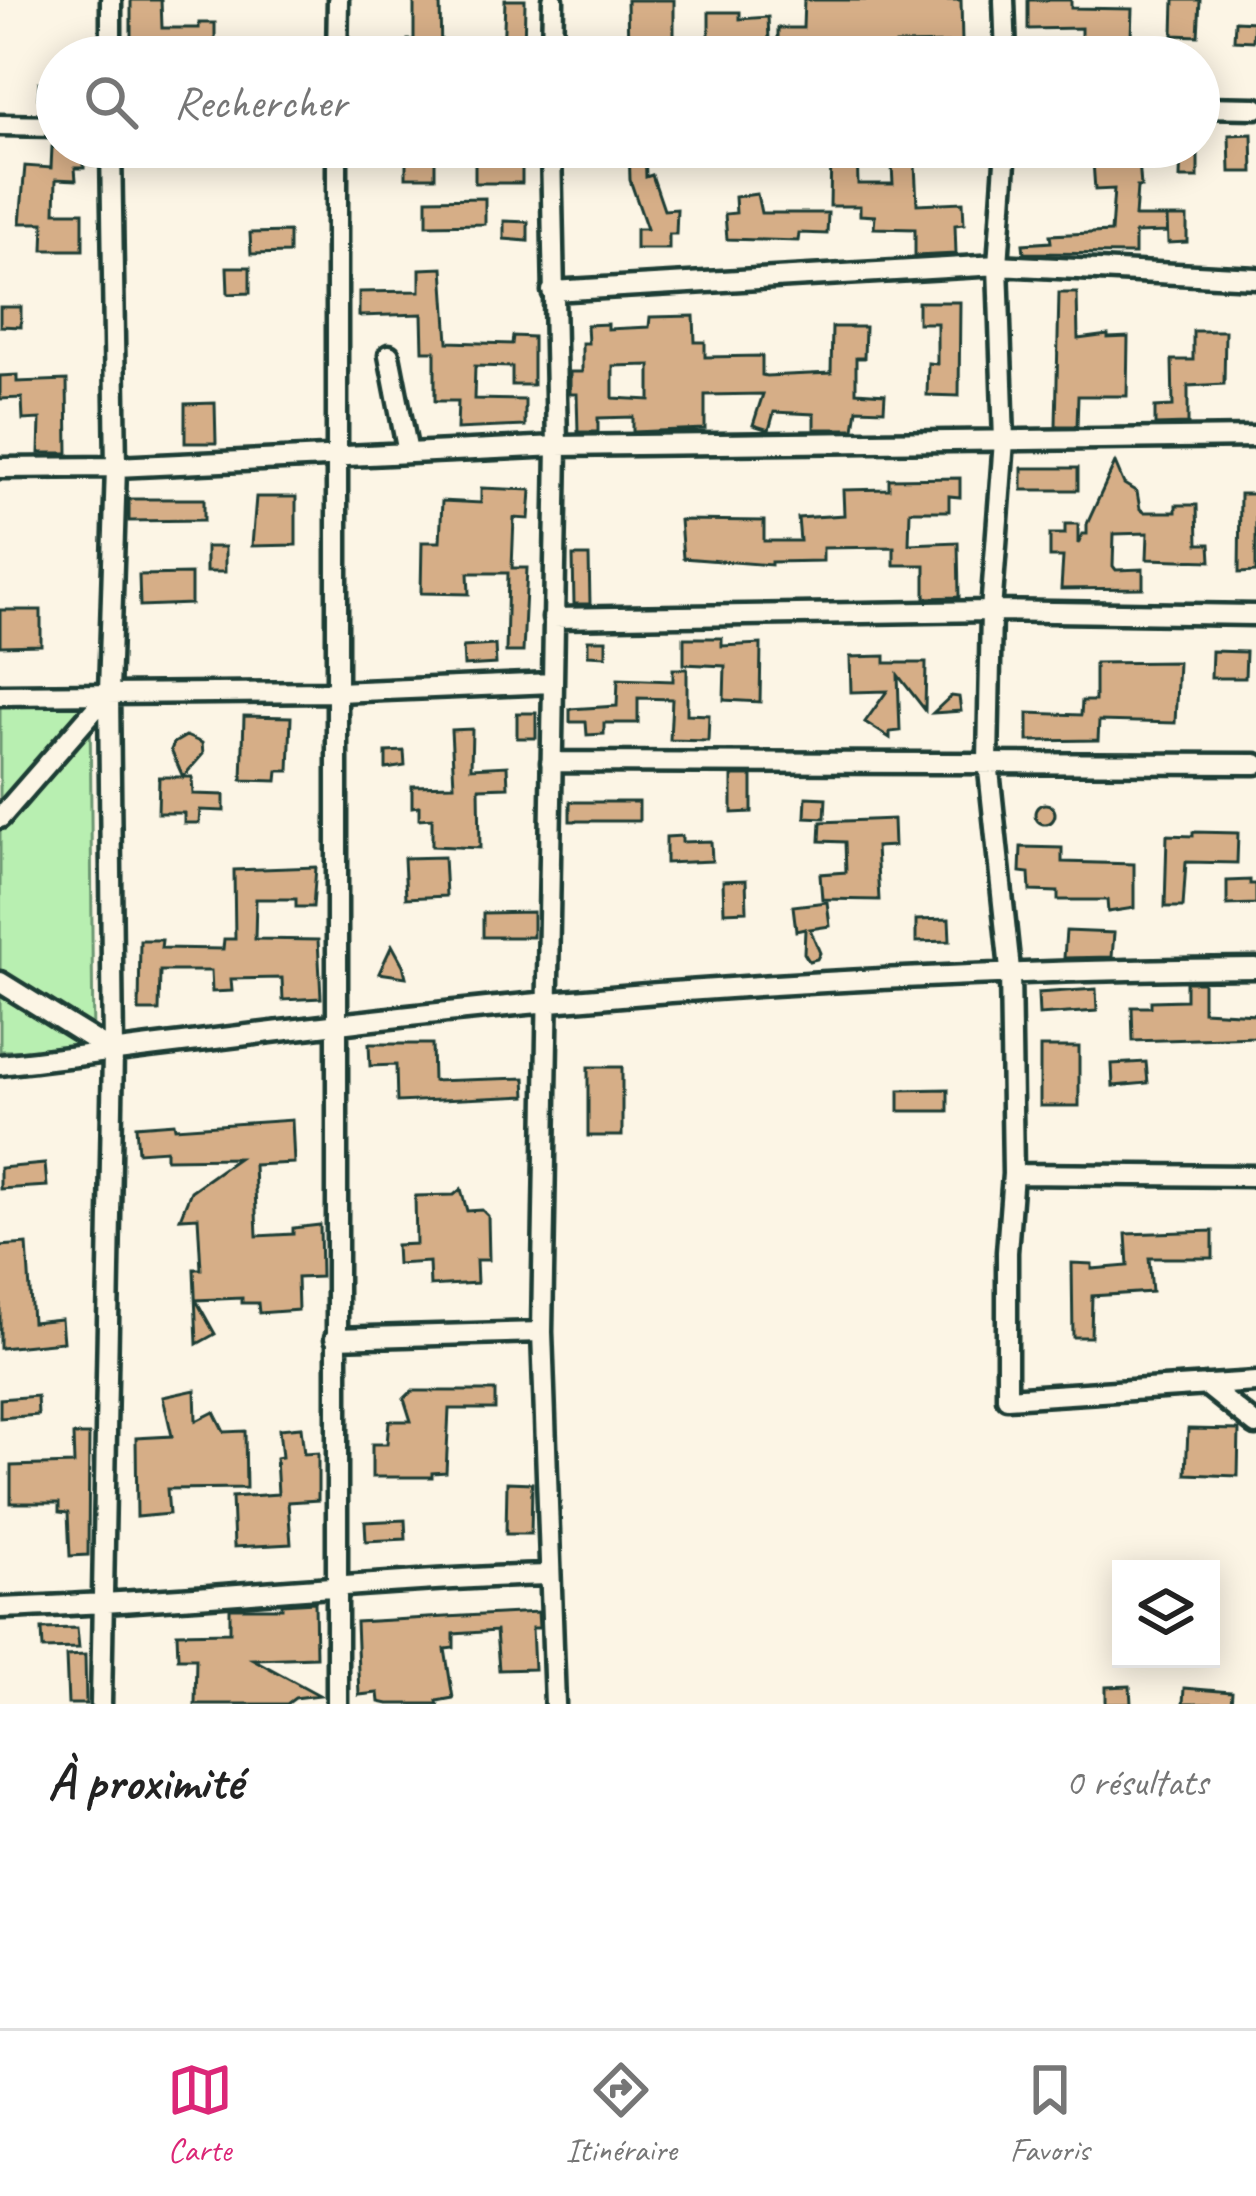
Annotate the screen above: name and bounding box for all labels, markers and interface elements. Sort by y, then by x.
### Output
search box [36,36,1220,168]
icon: search [78,69,144,135]
text: Rechercher [174,74,347,131]
map controls [1112,1560,1220,1668]
button: layers [1112,1560,1220,1668]
text: À proximité [48,1750,242,1814]
text: 0 résultats [1065,1758,1208,1807]
tab: Carte [167,2057,233,2171]
tab: Itinéraire [566,2057,677,2171]
tab: Favoris [1010,2057,1089,2171]

